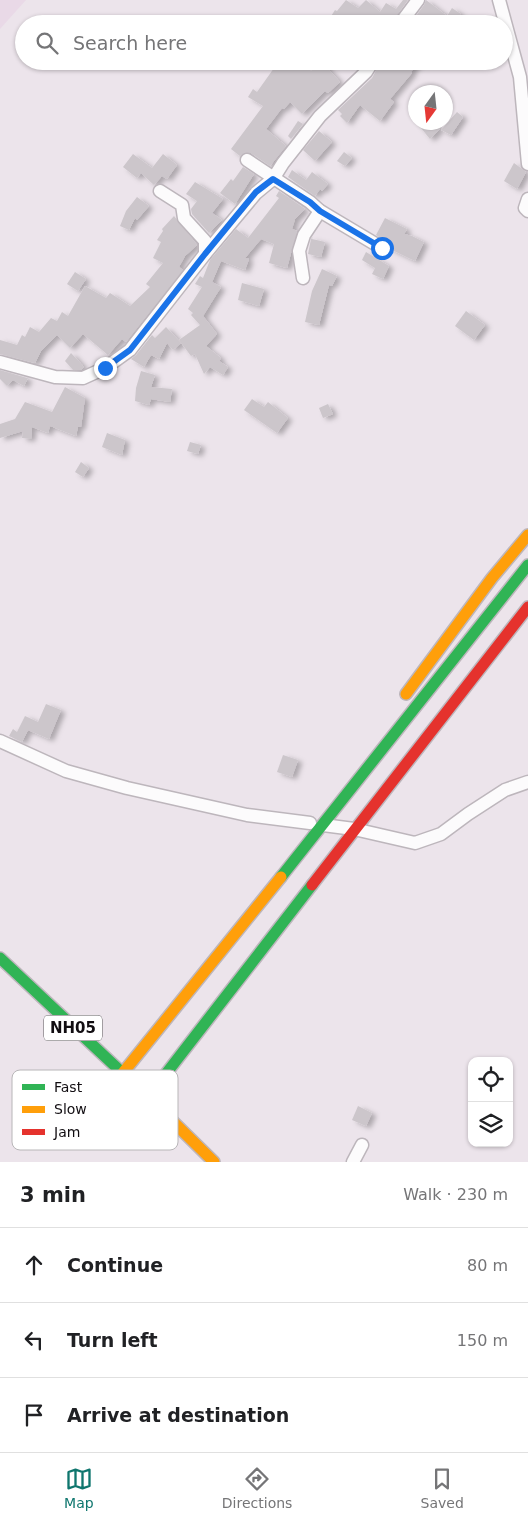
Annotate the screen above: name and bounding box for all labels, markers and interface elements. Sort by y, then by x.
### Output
search box [15,15,513,70]
icon: search [33,29,61,57]
text: Search here [73,32,187,54]
north arrow [408,85,453,130]
route start [371,237,394,260]
route end [94,357,117,380]
road number: NH05 [44,1016,102,1040]
map controls [468,1057,513,1147]
button: locate [468,1057,513,1102]
legend [12,1070,178,1150]
text: Fast [54,1079,83,1095]
text: Slow [54,1101,87,1117]
button: layers [468,1102,513,1147]
text: Jam [53,1124,80,1140]
text: 3 min [20,1183,86,1207]
text: Walk · 230 m [403,1185,508,1204]
icon: ahead [20,1251,48,1279]
text: Continue [67,1254,163,1276]
text: 80 m [467,1256,508,1275]
icon: left [20,1326,48,1354]
text: Turn left [67,1329,158,1351]
text: 150 m [457,1331,508,1350]
icon: arrive [20,1401,48,1429]
text: Arrive at destination [67,1404,289,1426]
tab: Map [64,1465,94,1511]
tab: Directions [222,1465,292,1511]
tab: Saved [421,1465,464,1511]

